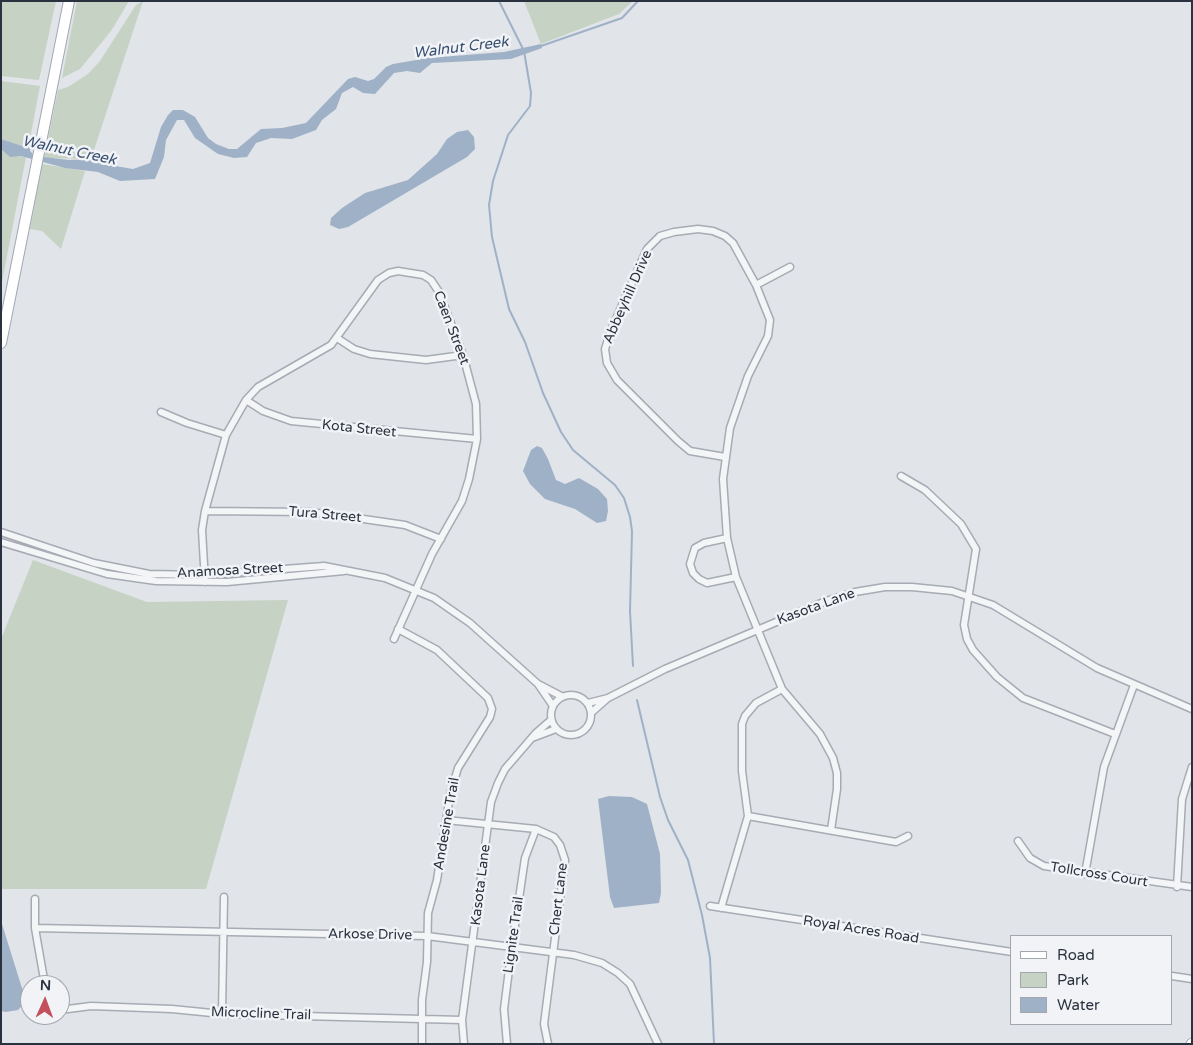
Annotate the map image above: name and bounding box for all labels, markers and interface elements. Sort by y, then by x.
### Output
water label: Walnut Creek [412,33,510,63]
water label: Walnut Creek [20,132,118,170]
street label: Abbeyhill Drive [600,248,656,346]
street label: Caen Street [429,289,473,367]
street label: Kota Street [321,417,397,441]
street label: Tura Street [288,503,362,527]
street label: Anamosa Street [176,560,284,582]
street label: Kasota Lane [775,585,857,629]
street label: Andesine Trail [431,776,463,872]
street label: Kasota Lane [468,843,494,927]
street label: Tollcross Court [1049,859,1149,891]
street label: Chert Lane [546,862,572,936]
street label: Lignite Trail [500,896,528,974]
street label: Royal Acres Road [802,913,920,947]
street label: Arkose Drive [328,926,412,944]
legend [1010,935,1173,1025]
text: Road [1057,946,1095,964]
text: Park [1057,971,1089,989]
north arrow [20,975,70,1025]
text: N [40,977,51,994]
text: Water [1057,996,1100,1014]
street label: Microcline Trail [211,1004,311,1024]

